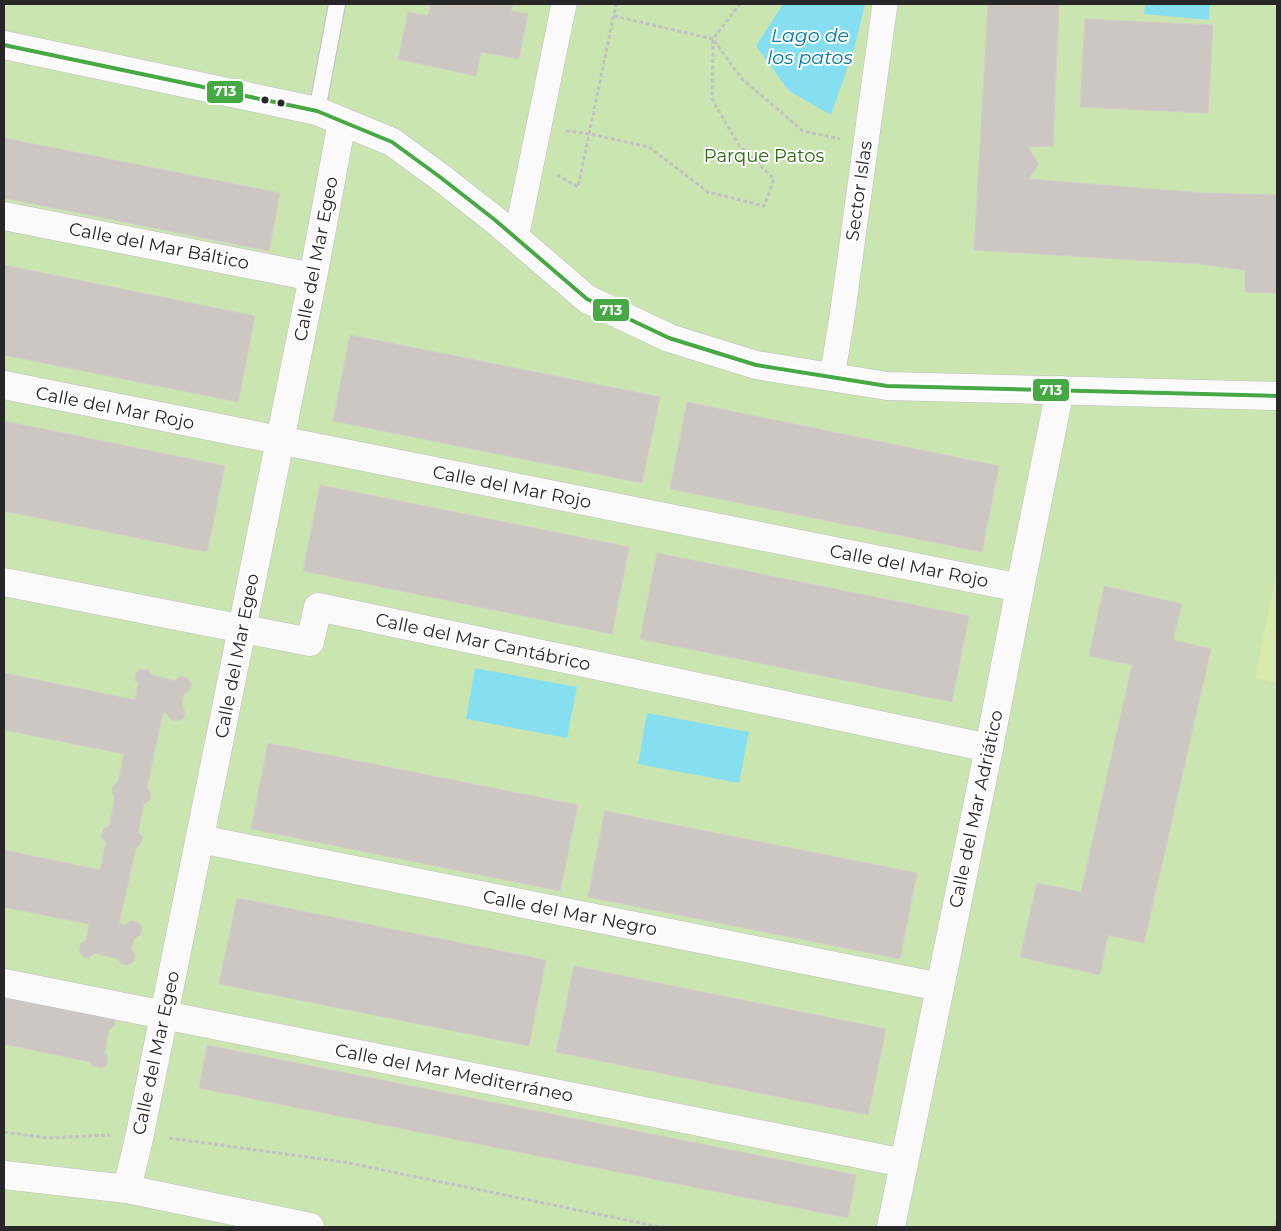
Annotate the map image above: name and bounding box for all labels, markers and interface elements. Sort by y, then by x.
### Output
water label: Lago de los patos [767,24,853,69]
line badge: 713 [206,80,244,104]
text: 713 [214,82,236,100]
unlabelled marker [260,95,270,105]
unlabelled marker [276,98,286,108]
street label: Sector Islas [841,139,877,242]
park label: Parque Patos [704,145,824,167]
street label: Calle del Mar Egeo [289,175,343,343]
street label: Calle del Mar Báltico [67,218,251,274]
line badge: 713 [592,298,630,322]
text: 713 [600,301,622,319]
line badge: 713 [1032,378,1070,402]
text: 713 [1040,381,1062,399]
street label: Calle del Mar Rojo [34,382,196,434]
street label: Calle del Mar Rojo [431,461,593,513]
street label: Calle del Mar Rojo [828,540,990,592]
street label: Calle del Mar Egeo [210,572,264,740]
street label: Calle del Mar Cantábrico [373,608,593,676]
street label: Calle del Mar Adriático [944,708,1008,910]
street label: Calle del Mar Negro [481,885,659,941]
street label: Calle del Mar Egeo [128,969,184,1137]
street label: Calle del Mar Mediterráneo [333,1039,575,1107]

